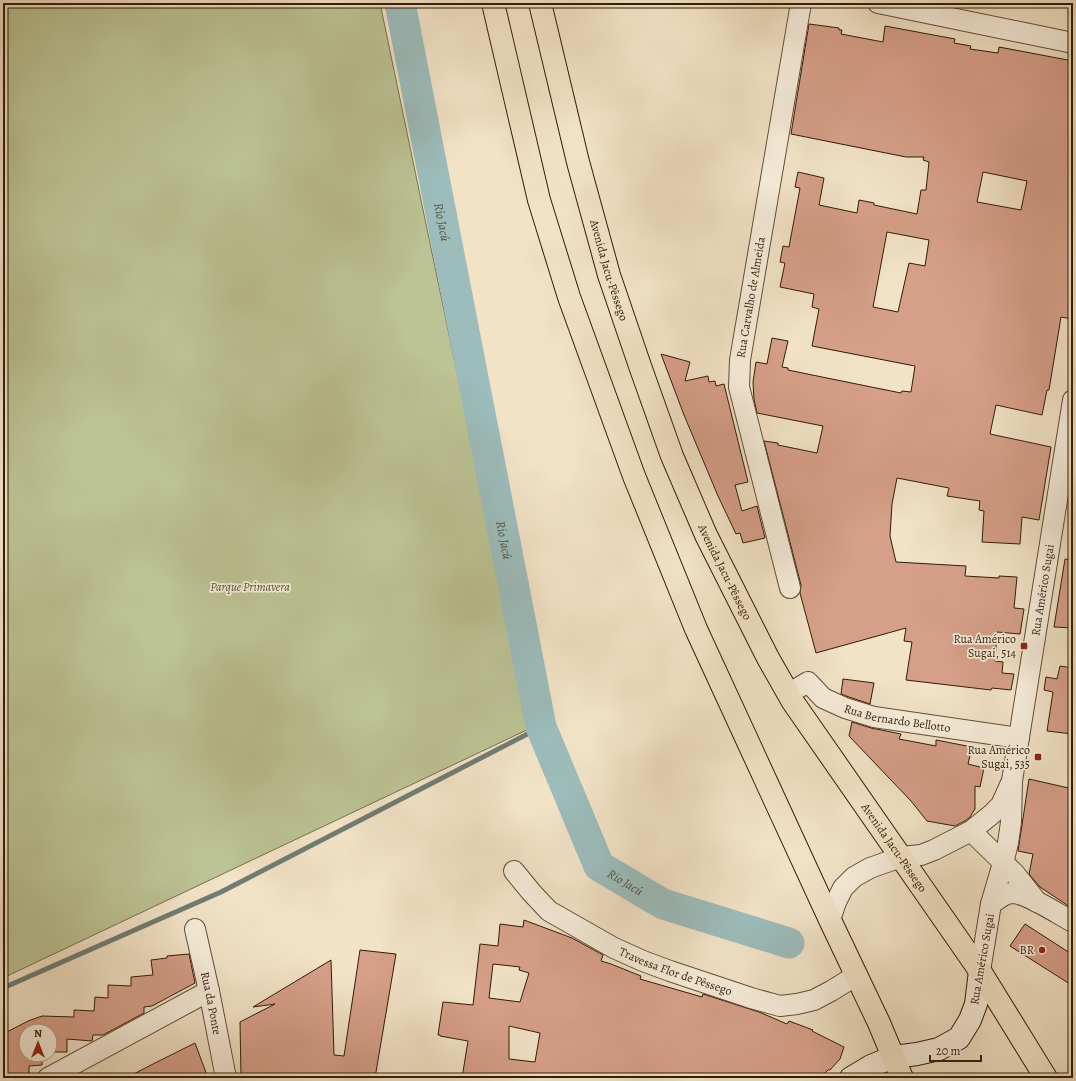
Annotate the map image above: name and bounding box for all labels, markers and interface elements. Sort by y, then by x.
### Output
water label: Rio Jacú [431,201,455,243]
street label: Avenida Jacu-Pêssego [586,217,632,323]
street label: Rua Carvalho de Almeida [733,235,769,359]
water label: Rio Jacú [493,519,517,561]
street label: Avenida Jacu-Pêssego [694,521,756,623]
street label: Rua Américo Sugai [1027,543,1058,637]
park label: Parque Primavera [210,579,290,595]
place label: Rua Américo Sugai, 514 [954,631,1017,661]
marker: Rua Américo Sugai, 514 [1019,641,1029,651]
street label: Rua Bernardo Bellotto [842,700,952,736]
place label: Rua Américo Sugai, 535 [968,742,1030,772]
marker: Rua Américo Sugai, 535 [1033,752,1043,762]
street label: Avenida Jacu-Pêssego [857,799,931,895]
water label: Rio Jacú [604,865,646,899]
street label: Rua Américo Sugai [966,912,998,1006]
place label: BR [1020,942,1035,958]
street label: Travessa Flor de Pêssego [617,943,734,999]
marker: BR [1037,945,1047,955]
street label: Rua da Ponte [197,970,225,1036]
north arrow [18,1023,58,1063]
text: N [34,1026,42,1041]
scale bar [930,1037,981,1063]
text: 20 m [936,1043,960,1059]

